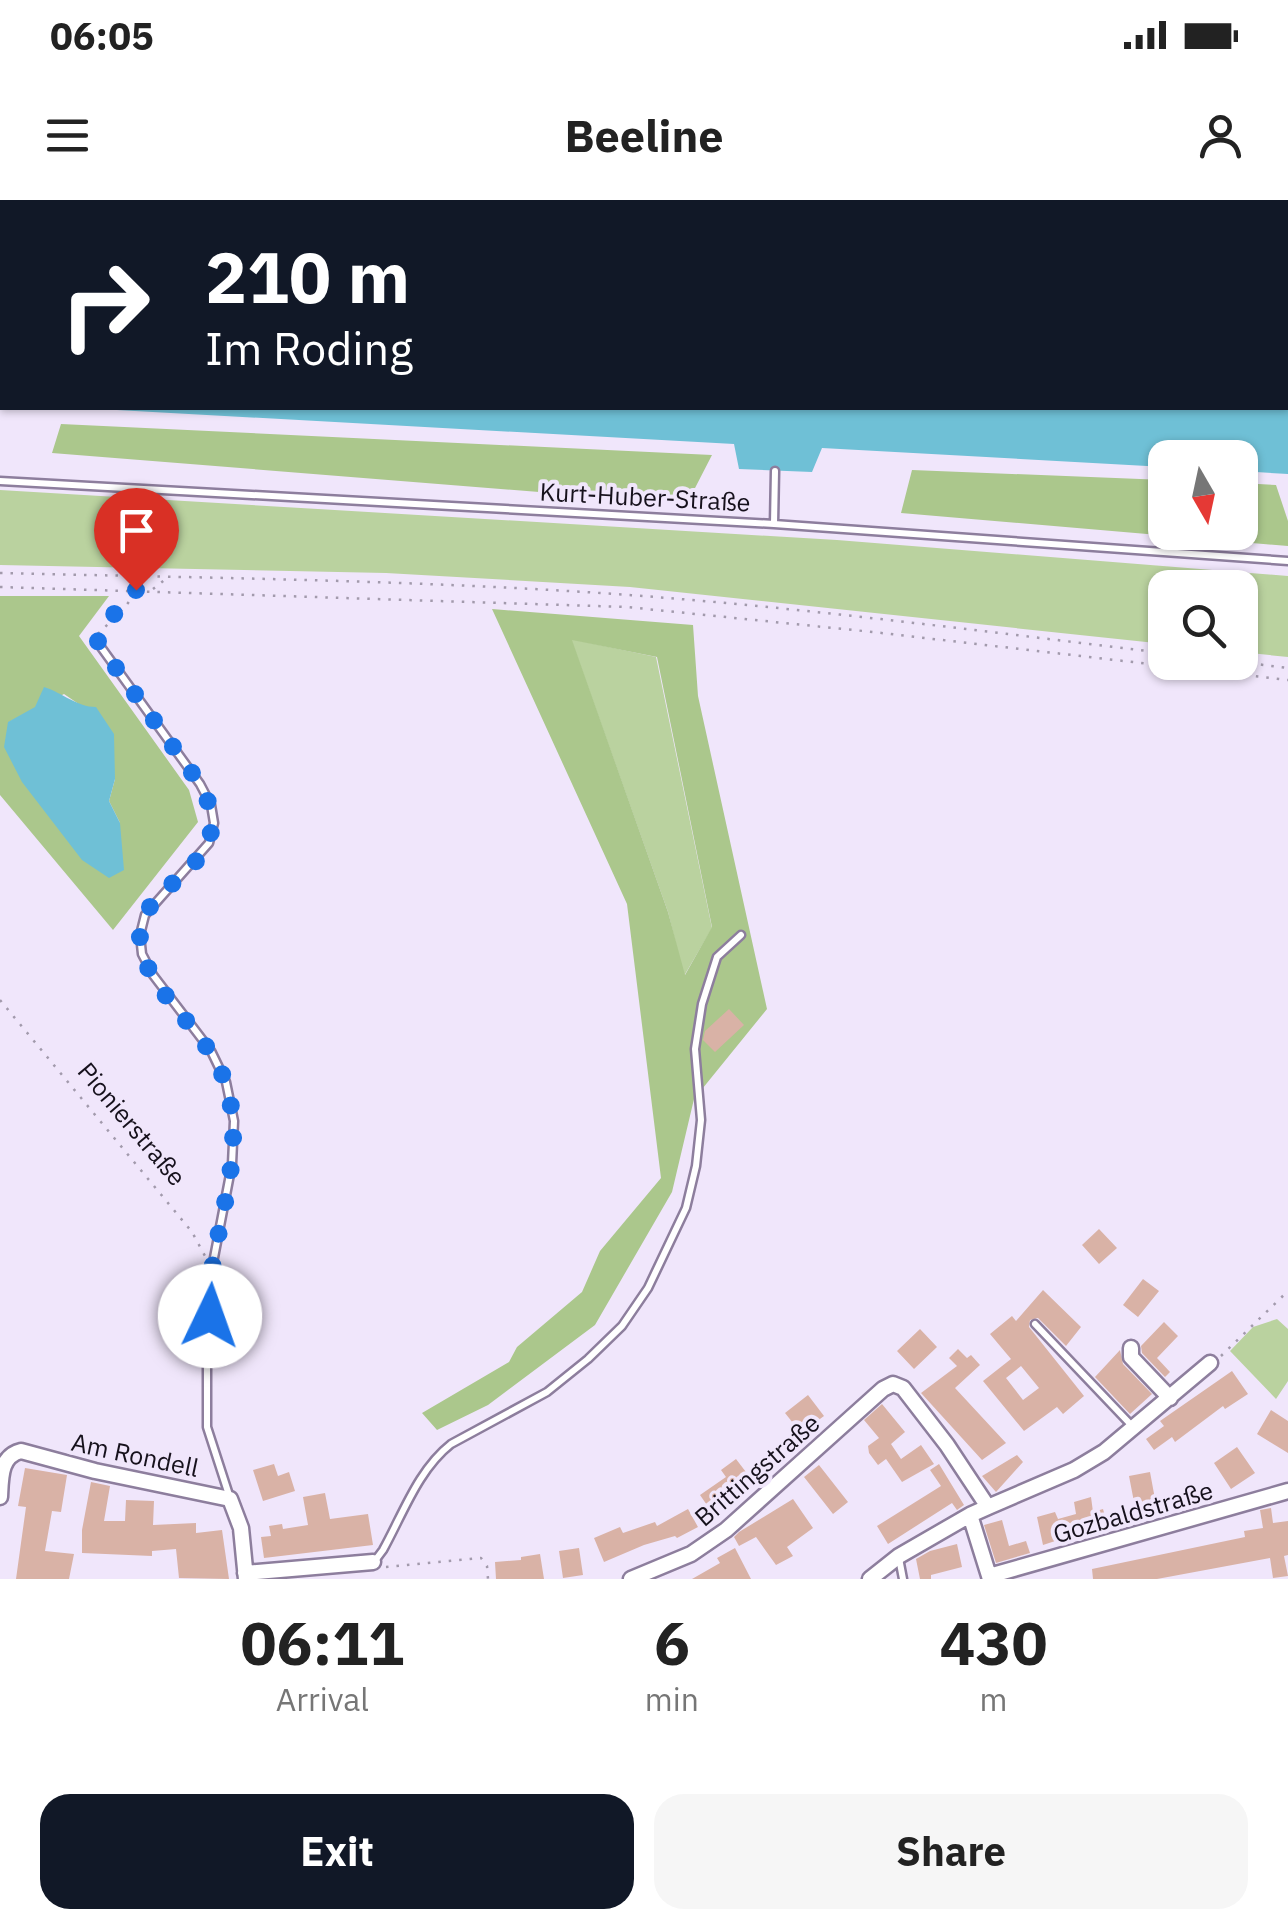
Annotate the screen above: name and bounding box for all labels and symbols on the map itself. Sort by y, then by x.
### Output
north arrow [1148,440,1258,550]
street label: Kurt-Huber-Straße [539,475,751,519]
pin [94,488,179,591]
street label: Pionierstraße [71,1055,194,1192]
position arrow [158,1264,262,1368]
street label: Brittingstraße [687,1406,826,1533]
street label: Am Rondell [68,1425,202,1484]
street label: Gozbaldstraße [1049,1473,1217,1550]

